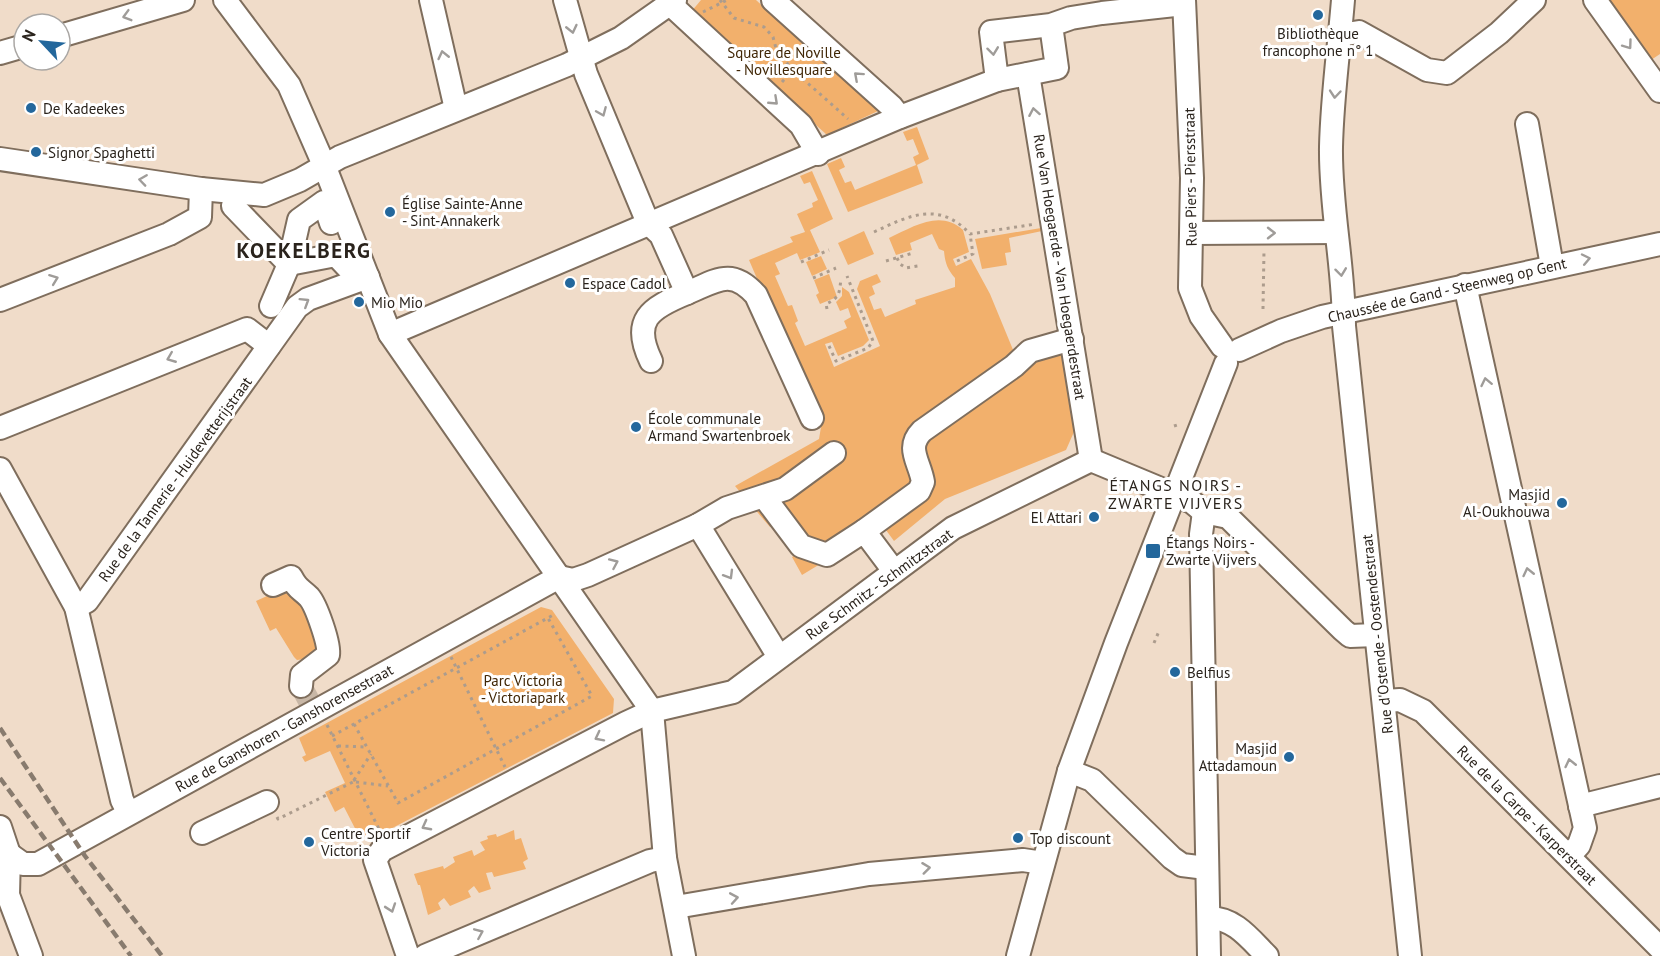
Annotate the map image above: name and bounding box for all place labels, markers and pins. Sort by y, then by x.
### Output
marker: Bibliothèque francophone n° 1 [1311,8,1325,22]
place label: Bibliothèque francophone n° 1 [1263,24,1373,60]
place label: De Kadeekes [43,99,125,118]
marker: De Kadeekes [24,101,38,115]
place label: Signor Spaghetti [48,143,155,162]
marker: Signor Spaghetti [29,145,43,159]
place label: Église Sainte-Anne - Sint-Annakerk [402,194,523,230]
marker: Église Sainte-Anne - Sint-Annakerk [383,205,397,219]
place label: Espace Cadol [582,274,667,293]
marker: Espace Cadol [563,276,577,290]
place label: Mio Mio [371,293,423,312]
marker: Mio Mio [352,295,366,309]
place label: École communale Armand Swartenbroek [648,409,791,445]
marker: École communale Armand Swartenbroek [629,420,643,434]
place label: Masjid Al-Oukhouwa [1463,485,1550,521]
marker: Masjid Al-Oukhouwa [1555,496,1569,510]
place label: El Attari [1031,508,1082,527]
marker: El Attari [1087,510,1101,524]
place label: Étangs Noirs - Zwarte Vijvers [1166,533,1256,569]
marker: Étangs Noirs - Zwarte Vijvers [1144,542,1162,560]
place label: Belfius [1187,663,1230,682]
marker: Belfius [1168,665,1182,679]
place label: Masjid Attadamoun [1199,739,1277,775]
marker: Masjid Attadamoun [1282,750,1296,764]
place label: Centre Sportif Victoria [320,824,411,860]
place label: Top discount [1030,829,1111,848]
marker: Top discount [1011,831,1025,845]
marker: Centre Sportif Victoria [302,835,316,849]

